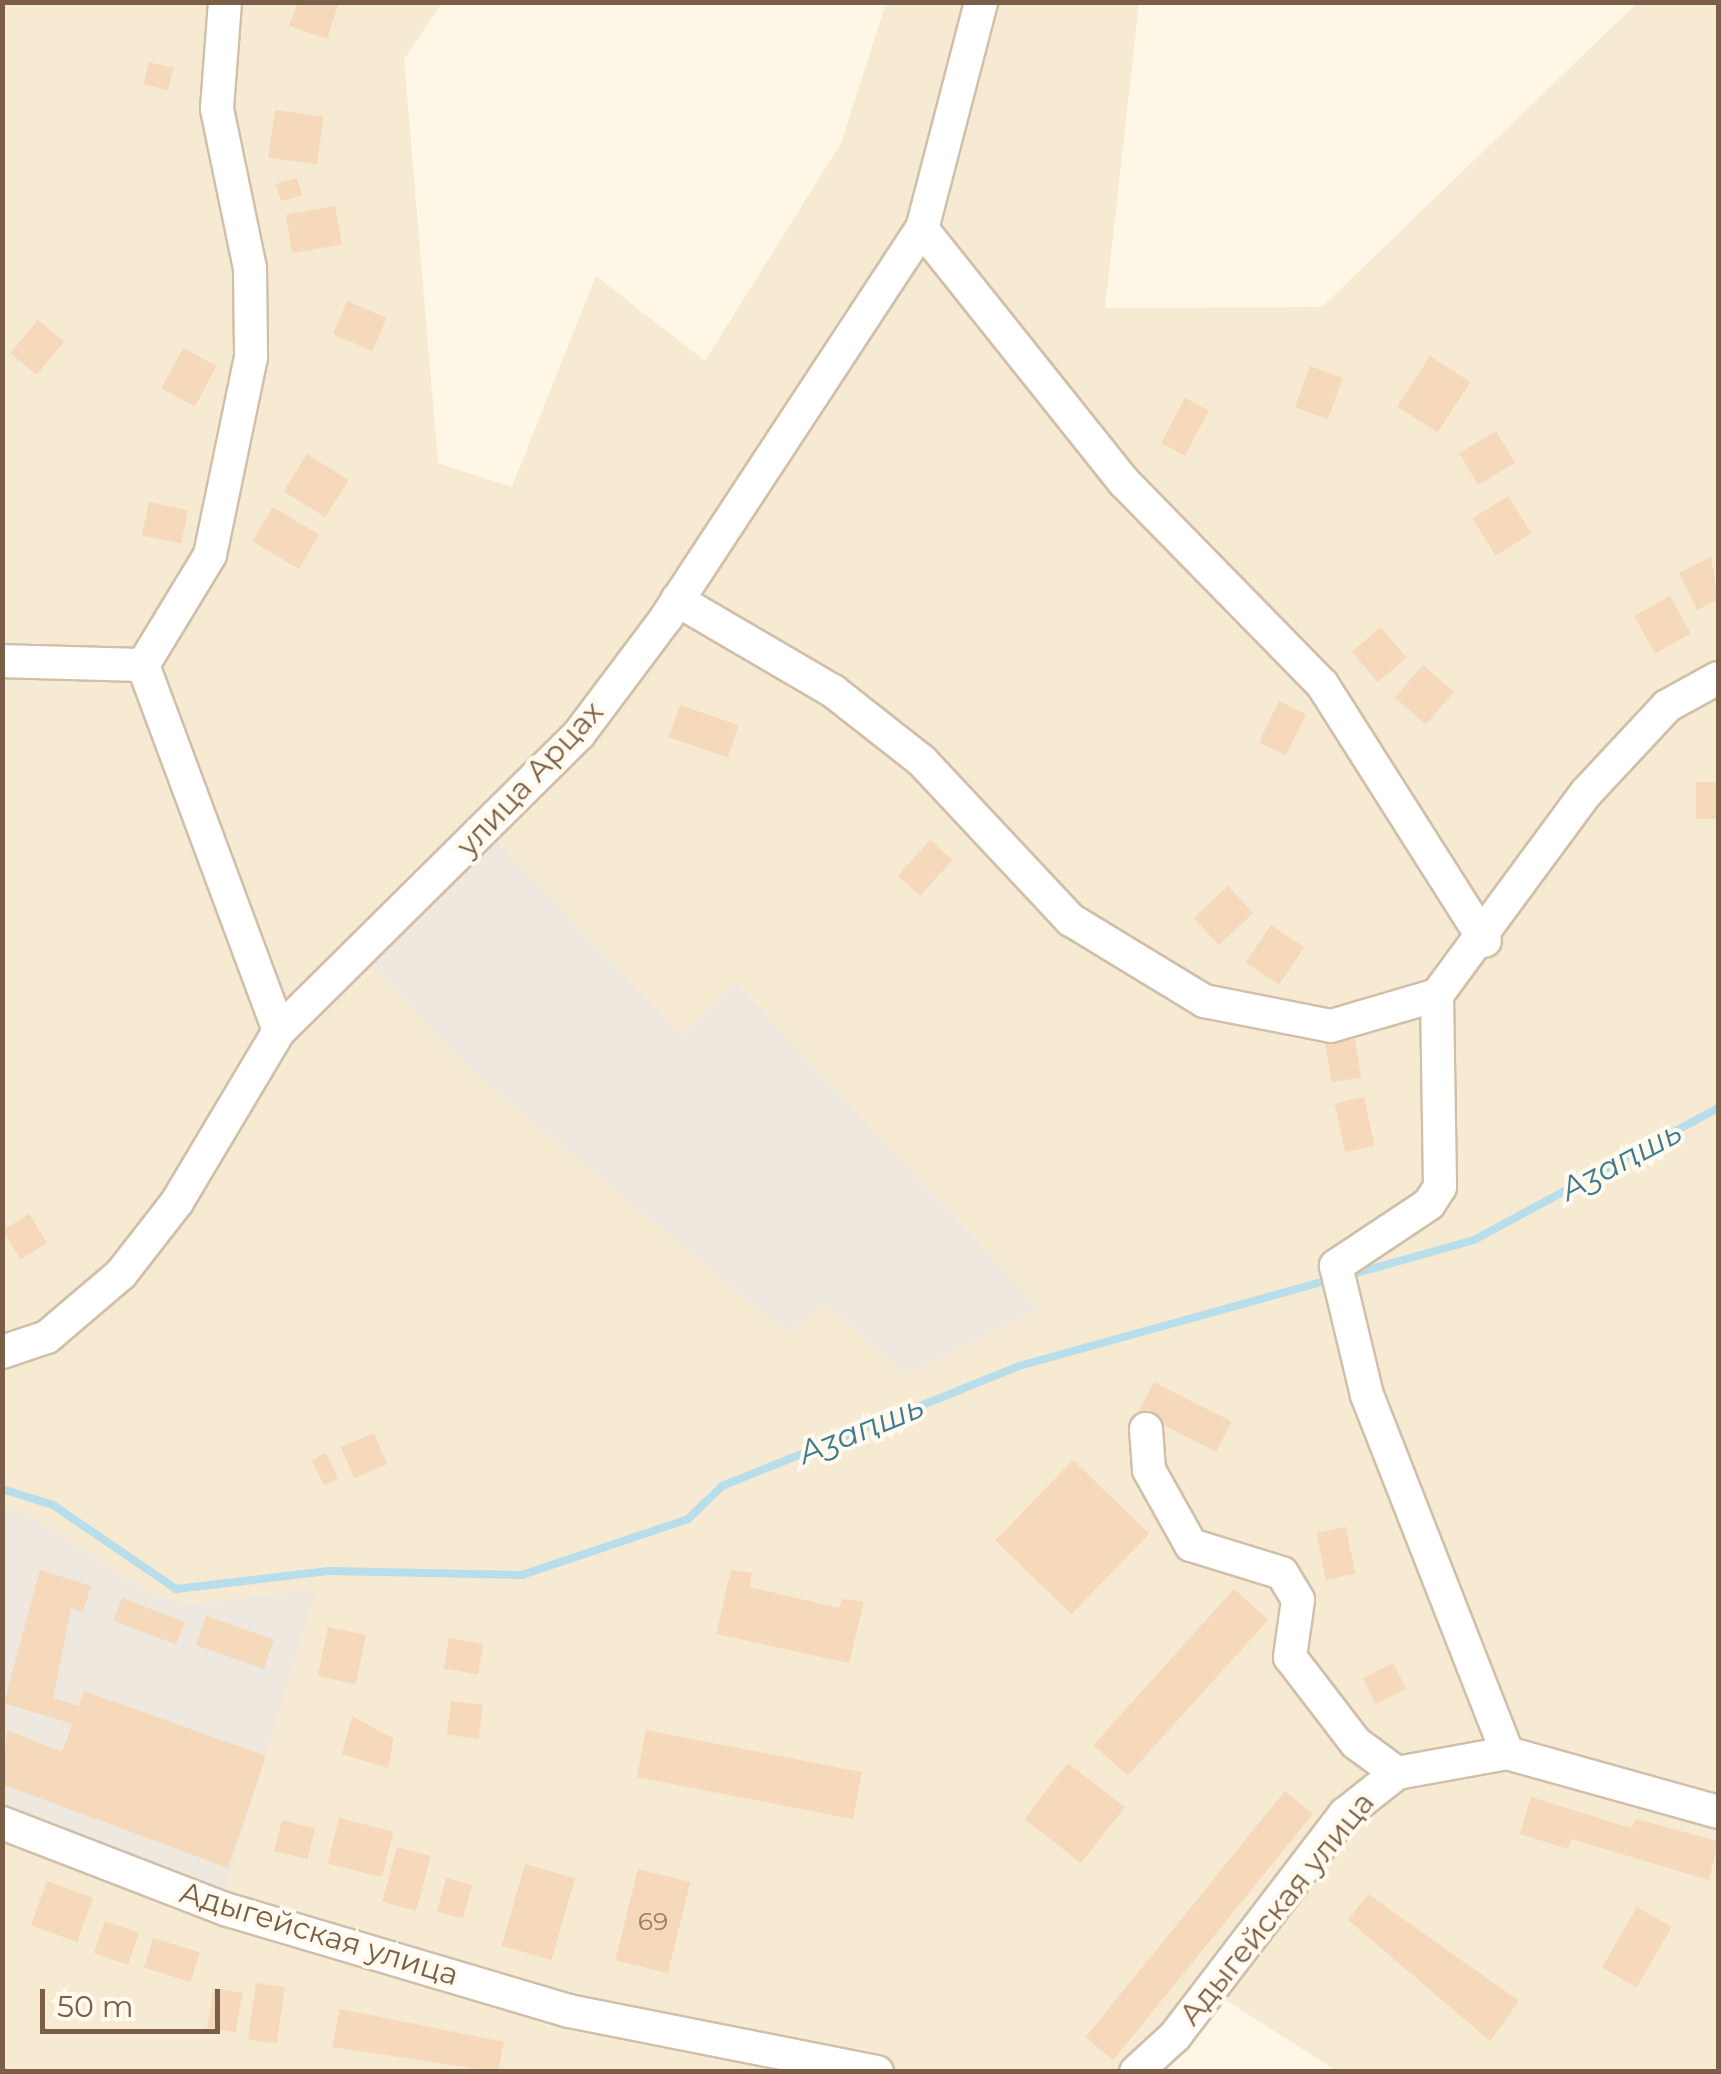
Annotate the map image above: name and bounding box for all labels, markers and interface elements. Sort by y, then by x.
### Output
street label: улица Арцах [449,694,611,864]
water label: Аӡаԥшь [1554,1113,1688,1209]
water label: Аӡаԥшь [793,1387,929,1473]
street label: Адыгейская улица [1172,1785,1382,2033]
street label: Адыгейская улица [175,1874,463,1994]
house number: 69 [638,1906,668,1936]
scale bar [45,1969,225,2031]
text: 50 m [57,1988,134,2025]

